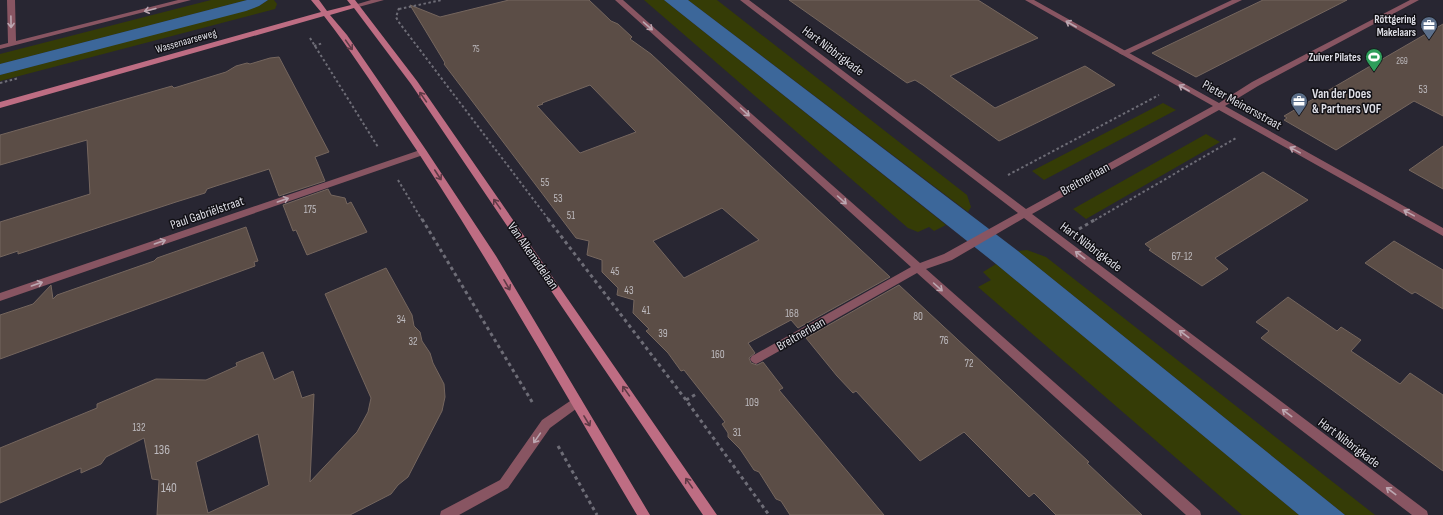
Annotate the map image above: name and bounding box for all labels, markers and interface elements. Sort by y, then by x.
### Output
one-way arrow [143,6,156,14]
place label: Röttgering Makelaars [1374,13,1416,39]
one-way arrow [8,15,15,28]
office icon: Röttgering Makelaars [1419,15,1439,40]
one-way arrow [1065,19,1077,27]
one-way arrow [643,21,654,30]
street label: Hart Nibbrigkade [799,23,867,79]
street label: Wassenaarseweg [154,26,219,56]
one-way arrow [345,39,353,50]
house number: 75 [472,44,480,55]
sports icon: Zuiver Pilates [1364,47,1384,72]
place label: Zuiver Pilates [1308,51,1361,64]
house number: 269 [1396,56,1408,67]
street label: Pieter Meinersstraat [1199,77,1285,133]
one-way arrow [1179,83,1191,91]
house number: 53 [1418,83,1428,96]
place label: Van der Does & Partners VOF [1312,86,1382,117]
one-way arrow [419,91,427,102]
office icon: Van der Does & Partners VOF [1289,91,1309,116]
one-way arrow [740,108,750,117]
one-way arrow [1289,146,1301,153]
street label: Breitnerlaan [1058,159,1112,199]
one-way arrow [434,169,442,180]
house number: 55 [541,176,549,189]
house number: 53 [553,192,563,205]
street label: Paul Gabriëlstraat [168,193,246,233]
one-way arrow [836,195,847,204]
one-way arrow [277,196,289,204]
one-way arrow [493,198,501,209]
house number: 175 [304,203,316,216]
house number: 51 [567,209,575,222]
one-way arrow [1403,209,1415,217]
street label: Van Alkemadelaan [504,219,562,293]
street label: Hart Nibbrigkade [1057,219,1125,275]
one-way arrow [154,238,166,246]
house number: 67-12 [1171,250,1193,263]
one-way arrow [1075,251,1086,260]
house number: 45 [610,265,620,278]
one-way arrow [504,279,512,291]
one-way arrow [31,280,43,288]
one-way arrow [933,282,943,291]
house number: 43 [624,284,634,297]
house number: 41 [642,304,650,317]
house number: 168 [785,307,799,320]
house number: 80 [913,310,923,323]
house number: 34 [396,313,406,326]
street label: Breitnerlaan [774,314,828,354]
house number: 39 [658,327,668,340]
one-way arrow [1178,330,1189,338]
house number: 76 [939,334,949,347]
house number: 32 [408,335,418,348]
house number: 160 [711,348,725,361]
house number: 72 [965,357,974,370]
one-way arrow [622,386,630,397]
house number: 109 [745,396,759,409]
one-way arrow [1282,409,1293,417]
one-way arrow [584,415,592,427]
street label: Hart Nibbrigkade [1315,415,1383,471]
house number: 132 [132,421,146,434]
house number: 31 [733,426,741,439]
one-way arrow [533,432,541,443]
house number: 136 [154,442,170,458]
one-way arrow [685,478,693,489]
house number: 140 [161,480,177,496]
one-way arrow [1385,487,1396,496]

